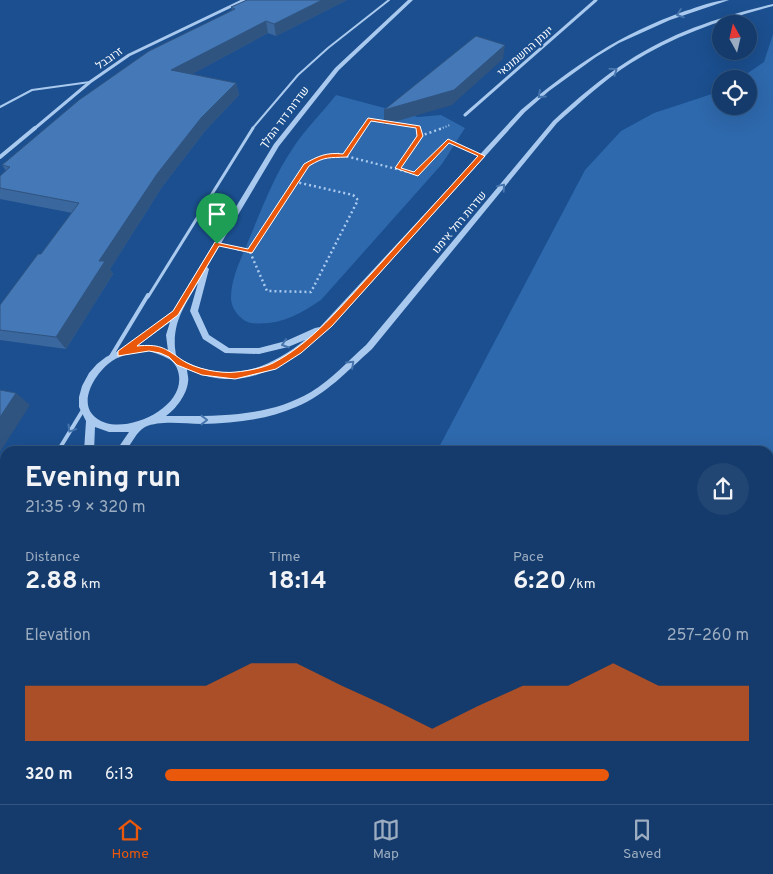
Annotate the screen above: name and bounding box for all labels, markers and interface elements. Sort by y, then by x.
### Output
one-way arrow [676,8,685,18]
north arrow [712,15,758,60]
map controls [712,15,757,115]
street label: יונתן החשמונאי [495,24,557,80]
street label: זרובבל [93,44,126,73]
one-way arrow [609,68,618,77]
button: locate [712,70,757,115]
street label: שדרות דוד המלך [257,84,313,152]
one-way arrow [537,90,546,99]
one-way arrow [496,184,504,193]
street label: שדרות רחל אימנו [430,188,490,257]
pin [196,193,238,244]
icon: arrive [203,200,231,228]
one-way arrow [281,339,290,349]
one-way arrow [345,361,354,370]
one-way arrow [200,415,208,425]
one-way arrow [68,424,78,433]
text: Evening run [25,461,181,497]
button: share [697,463,749,515]
text: 21:35 · 9 × 320 m [25,498,146,518]
text: Distance [25,549,80,566]
text: Time [269,549,300,566]
text: Pace [513,549,544,566]
text: 2.88 [25,566,78,598]
text: 18:14 [269,566,327,598]
text: 6:20 [513,566,566,598]
text: km [78,576,101,593]
text: /km [566,576,596,593]
text: Elevation [25,626,91,646]
text: 257–260 m [667,626,749,646]
text: 320 m [25,765,73,785]
text: 6:13 [105,765,134,785]
tab: Home [112,816,149,863]
tab: Map [372,816,400,863]
tab: Saved [623,816,661,863]

